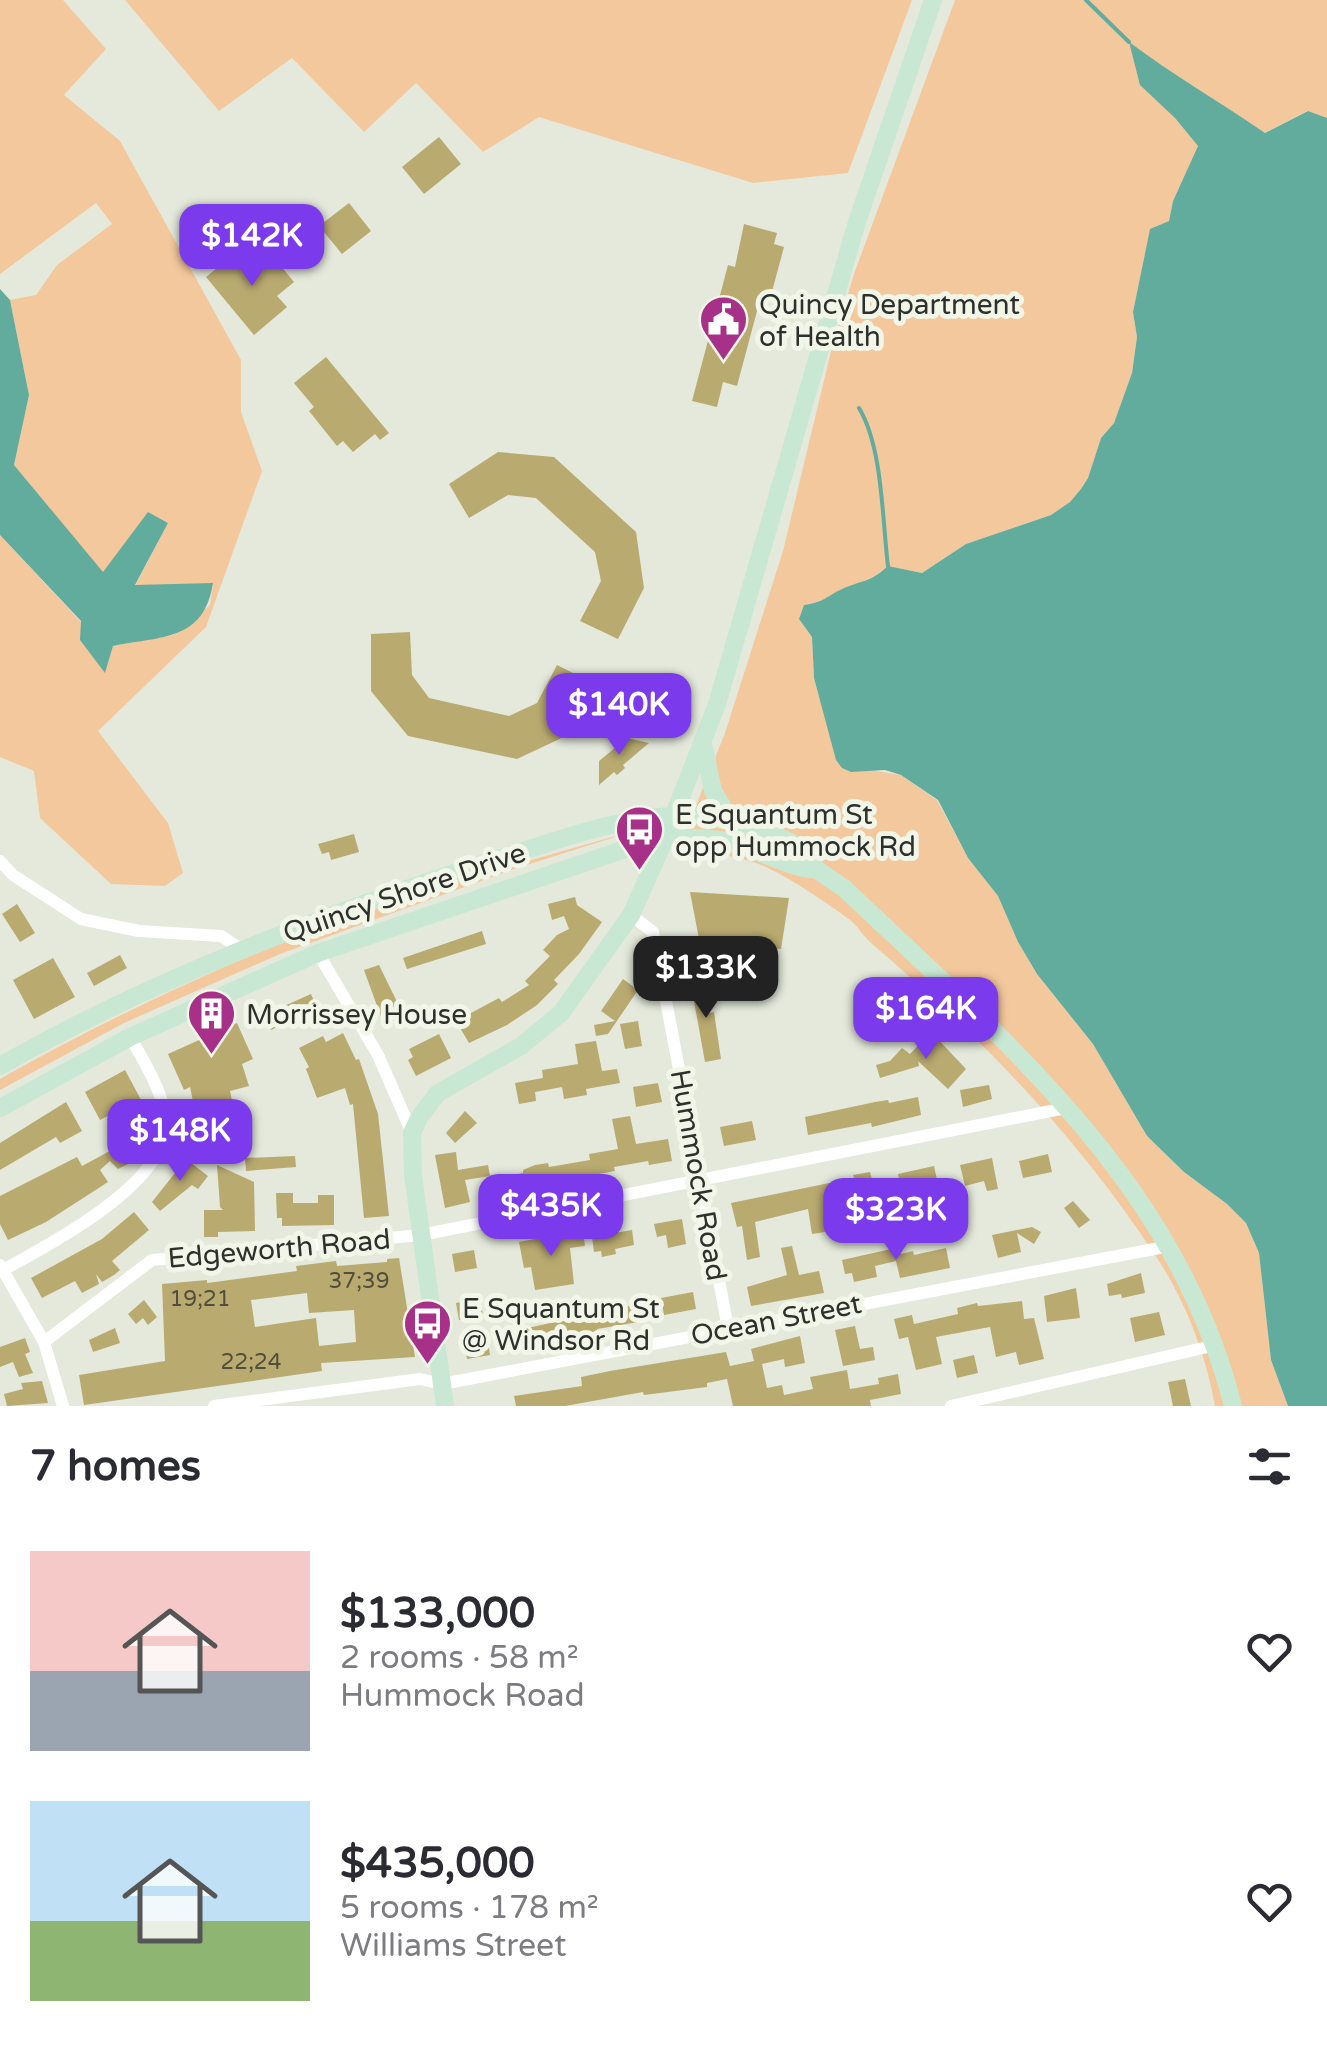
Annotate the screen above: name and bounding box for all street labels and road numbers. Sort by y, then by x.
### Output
street label: Quincy Shore Drive [279,835,530,950]
street label: Hummock Road [663,1067,733,1284]
street label: Edgeworth Road [166,1222,392,1276]
street label: Ocean Street [688,1287,865,1353]

